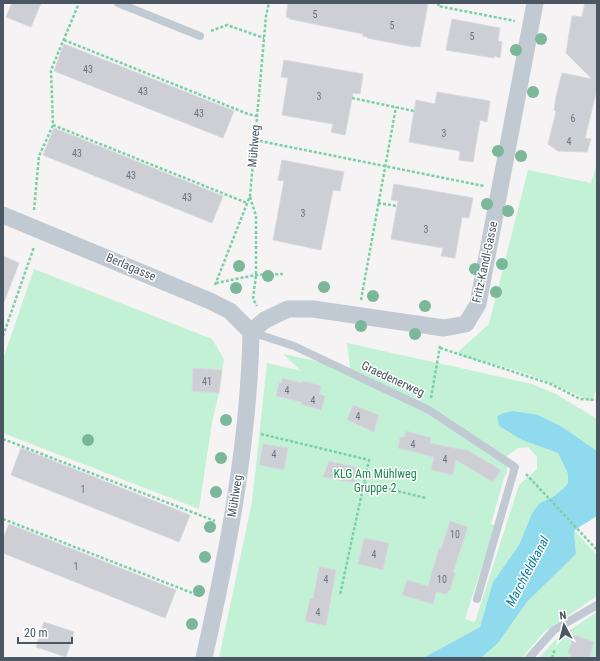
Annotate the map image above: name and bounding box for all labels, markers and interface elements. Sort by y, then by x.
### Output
house number: 5 [313,9,318,20]
house number: 5 [390,20,395,31]
house number: 5 [470,31,475,42]
house number: 43 [83,64,93,75]
house number: 43 [138,86,148,97]
house number: 3 [317,91,322,102]
house number: 43 [194,108,204,119]
house number: 6 [571,113,576,124]
street label: Mühlweg [245,124,263,168]
house number: 3 [442,128,447,139]
house number: 4 [567,136,572,147]
house number: 43 [72,148,82,159]
house number: 43 [126,170,136,181]
house number: 43 [182,192,192,203]
house number: 3 [301,208,306,219]
street label: Fritz-Kandl-Gasse [470,220,501,304]
house number: 3 [424,224,429,235]
street label: Berlagasse [104,250,158,284]
street label: Graedenerweg [359,358,427,400]
house number: 41 [202,376,212,387]
house number: 4 [285,385,290,396]
house number: 4 [311,395,316,406]
house number: 4 [356,411,361,422]
house number: 4 [411,439,416,450]
house number: 4 [272,449,277,460]
house number: 4 [443,454,448,465]
park label: KLG Am Mühlweg Gruppe 2 [333,467,417,495]
street label: Mühlweg [225,474,245,518]
house number: 1 [81,484,85,495]
house number: 10 [450,529,460,540]
water label: Marchfeldkanal [503,533,553,609]
house number: 4 [372,549,377,560]
house number: 1 [74,561,78,572]
house number: 4 [324,574,329,585]
house number: 10 [437,574,447,585]
north arrow [544,605,584,645]
house number: 4 [316,607,321,618]
text: N [559,609,567,622]
scale bar [18,619,72,645]
text: 20 m [24,626,48,640]

